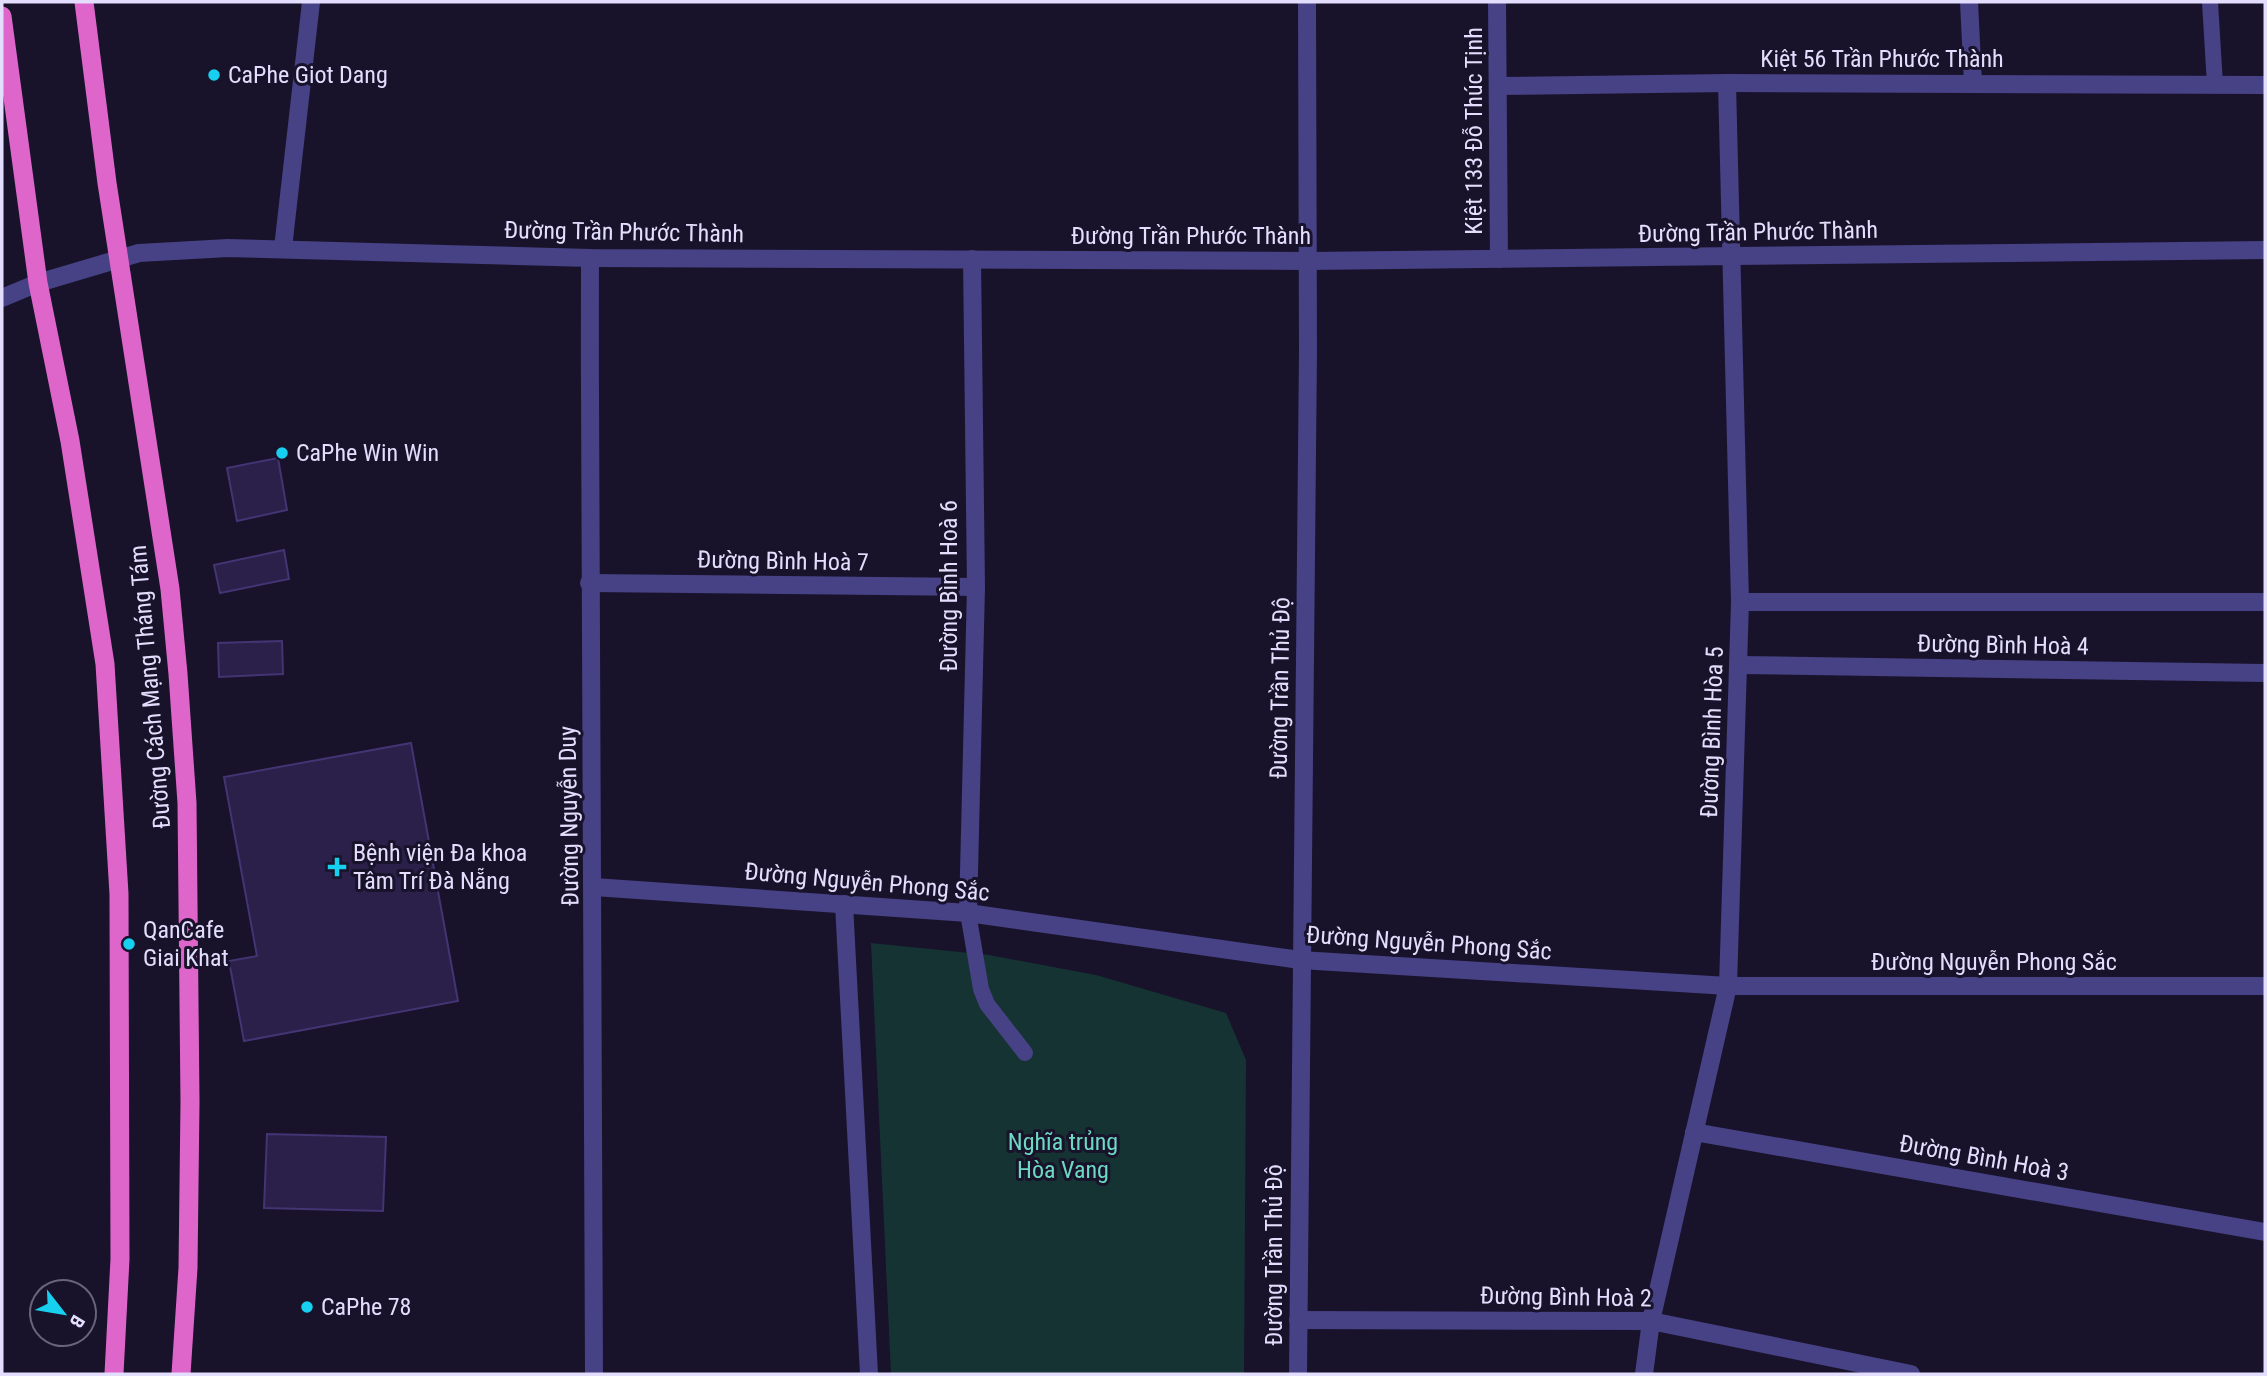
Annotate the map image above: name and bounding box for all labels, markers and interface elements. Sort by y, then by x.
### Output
street label: Kiệt 133 Đỗ Thúc Tịnh [1460,27,1488,235]
street label: Kiệt 56 Trần Phước Thành [1760,45,2004,73]
place label: CaPhe Giot Dang [228,61,388,89]
marker: CaPhe Giot Dang [206,67,222,83]
street label: Đường Trần Phước Thành [504,216,744,248]
street label: Đường Trần Phước Thành [1638,216,1878,248]
street label: Đường Trần Phước Thành [1071,222,1311,250]
place label: CaPhe Win Win [296,439,439,467]
marker: CaPhe Win Win [274,445,290,461]
street label: Đường Bình Hoà 6 [935,500,963,672]
street label: Đường Cách Mạng Tháng Tám [124,544,176,830]
street label: Đường Bình Hoà 7 [697,546,869,576]
street label: Đường Trần Thủ Độ [1264,597,1296,779]
street label: Đường Bình Hoà 4 [1917,630,2089,660]
street label: Đường Bình Hòa 5 [1695,646,1729,818]
street label: Đường Nguyễn Duy [553,726,585,906]
place label: Bệnh viện Đa khoa Tâm Trí Đà Nẵng [353,839,527,895]
marker: Bệnh viện Đa khoa Tâm Trí Đà Nẵng [327,857,347,877]
street label: Đường Nguyễn Phong Sắc [743,857,991,907]
place label: QanCafe Giai Khat [143,916,228,972]
street label: Đường Nguyễn Phong Sắc [1305,920,1553,966]
marker: QanCafe Giai Khat [121,936,137,952]
street label: Đường Nguyễn Phong Sắc [1871,948,2117,976]
park label: Nghĩa trủng Hòa Vang [1008,1128,1118,1184]
street label: Đường Bình Hoà 3 [1897,1129,2071,1187]
street label: Đường Trần Thủ Độ [1260,1164,1288,1346]
north arrow [28,1278,98,1348]
street label: Đường Bình Hoà 2 [1480,1282,1652,1312]
place label: CaPhe 78 [321,1293,411,1321]
marker: CaPhe 78 [299,1299,315,1315]
text: B [65,1311,90,1332]

